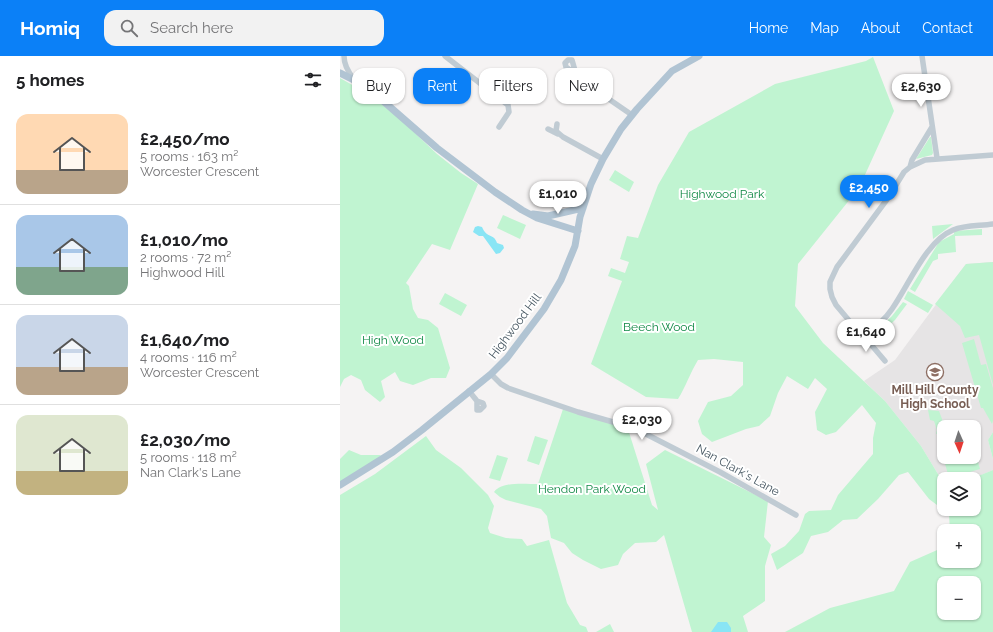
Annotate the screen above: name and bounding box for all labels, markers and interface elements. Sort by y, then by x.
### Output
search box [104,10,384,46]
text: Homiq [20,17,80,39]
icon: search [118,17,140,39]
text: Search here [150,19,233,37]
text: Home [749,20,788,36]
text: Map [810,20,839,36]
text: About [861,20,900,36]
text: Contact [922,20,973,36]
chip: Buy [352,68,405,104]
chip: Rent [413,68,471,104]
chip: Filters [479,68,547,104]
chip: New [555,68,613,104]
icon: filters [302,69,324,91]
text: 5 homes [16,70,84,90]
pin: £2,630 [888,74,954,108]
text: £2,630 [901,79,941,94]
text: £2,450/mo [140,129,230,149]
icon: home [48,130,96,178]
text: 5 rooms · 163 m² [140,149,238,164]
text: Worcester Crescent [140,164,259,179]
pin: £2,450 [836,175,902,209]
text: £2,450 [849,180,889,195]
pin: £1,010 [525,181,591,215]
text: £1,010 [539,186,577,201]
park label: Highwood Park [680,187,765,201]
text: £1,010/mo [140,230,228,250]
icon: home [48,231,96,279]
text: 2 rooms · 72 m² [140,250,231,265]
text: Highwood Hill [140,265,225,280]
street label: Highwood Hill [486,290,545,361]
pin: £1,640 [833,319,899,353]
park label: Beech Wood [623,320,695,334]
text: £1,640 [846,324,886,339]
text: £1,640/mo [140,330,229,350]
icon: home [48,331,96,379]
park label: High Wood [362,333,424,347]
text: 4 rooms · 116 m² [140,350,237,365]
school or university icon: Mill Hill County High School [925,362,945,382]
text: Worcester Crescent [140,365,259,380]
place label: Mill Hill County High School [891,383,979,411]
pin: £2,030 [609,407,675,441]
text: £2,030 [622,412,662,427]
north arrow [937,420,981,464]
map controls [937,420,981,620]
text: £2,030/mo [140,430,230,450]
icon: home [48,431,96,479]
street label: Nan Clark's Lane [694,441,782,499]
text: 5 rooms · 118 m² [140,450,237,465]
text: Nan Clark's Lane [140,465,241,480]
button: layers [937,472,981,516]
park label: Hendon Park Wood [538,482,646,496]
button: + [937,524,981,568]
button: − [937,576,981,620]

